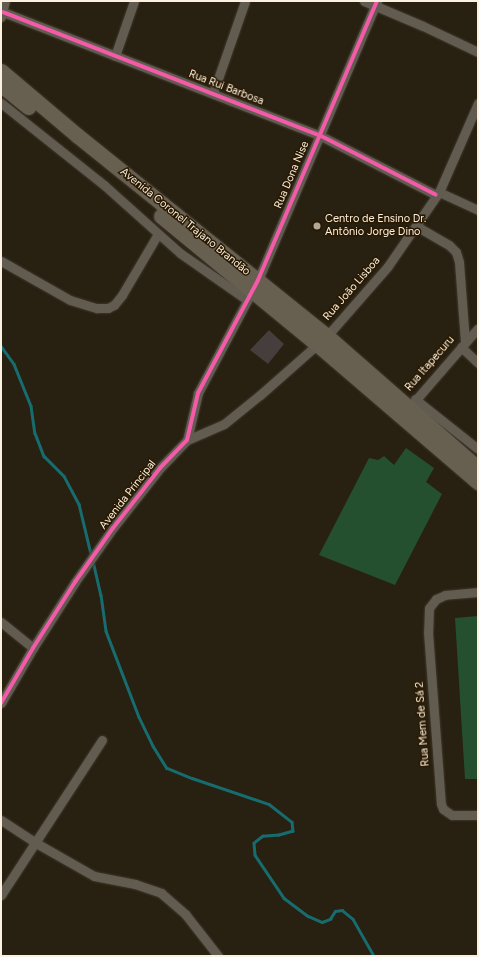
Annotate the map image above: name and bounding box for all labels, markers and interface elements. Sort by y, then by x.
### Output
street label: Rua Rui Barbosa [187,68,265,108]
street label: Rua Dona Nise [272,139,312,211]
street label: Avenida Coronel Trajano Brandão [117,165,253,279]
place label: Centro de Ensino Dr. Antônio Jorge Dino [325,213,426,239]
marker: Centro de Ensino Dr. Antônio Jorge Dino [312,221,322,231]
street label: Rua João Lisboa [321,255,383,323]
street label: Rua Itapecuru [403,334,457,394]
street label: Avenida Principal [97,458,159,532]
street label: Rua Mem de Sá 2 [413,681,433,767]

